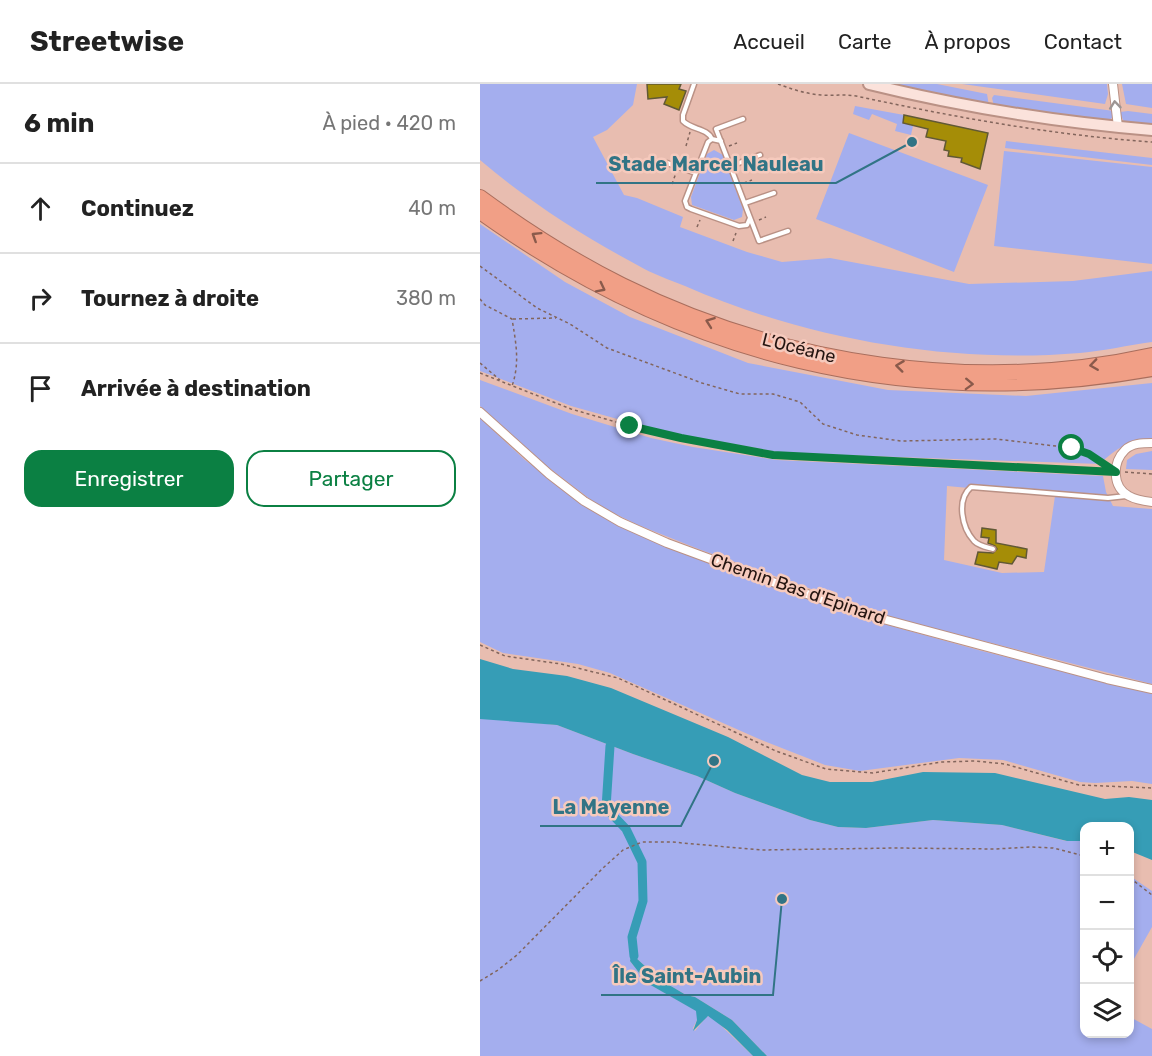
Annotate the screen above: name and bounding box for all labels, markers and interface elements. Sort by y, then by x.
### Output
text: Streetwise [30,25,184,58]
text: Accueil [733,29,805,54]
text: Carte [838,29,891,54]
text: À propos [924,29,1011,54]
text: Contact [1044,29,1122,54]
one-way arrow [1110,101,1122,110]
text: 6 min [24,108,94,139]
text: À pied · 420 m [322,111,456,135]
callout: Stade Marcel Nauleau [596,145,836,183]
text: Stade Marcel Nauleau [608,152,824,176]
icon: ahead [24,192,57,225]
text: Continuez [81,195,194,222]
text: 40 m [408,196,456,220]
one-way arrow [532,231,542,243]
one-way arrow [594,281,605,292]
icon: right [24,282,57,315]
text: Tournez à droite [81,285,259,312]
text: 380 m [396,286,456,310]
one-way arrow [706,317,716,330]
street label: L’Océane [760,328,838,368]
one-way arrow [1090,359,1099,371]
one-way arrow [895,361,904,373]
icon: arrive [24,372,57,405]
text: Arrivée à destination [81,375,311,402]
one-way arrow [965,377,974,390]
route end [616,412,642,438]
route start [1058,434,1084,460]
button: Enregistrer [24,450,234,507]
button: Partager [246,450,456,507]
street label: Chemin Bas d'Epinard [708,549,888,629]
callout: La Mayenne [540,788,681,826]
text: La Mayenne [552,795,670,819]
map controls [1080,822,1134,1038]
button: + [1080,822,1134,876]
button: − [1080,876,1134,930]
button: locate [1080,930,1134,984]
callout: Île Saint-Aubin [601,957,773,995]
text: Île Saint-Aubin [612,964,761,988]
button: layers [1080,984,1134,1038]

